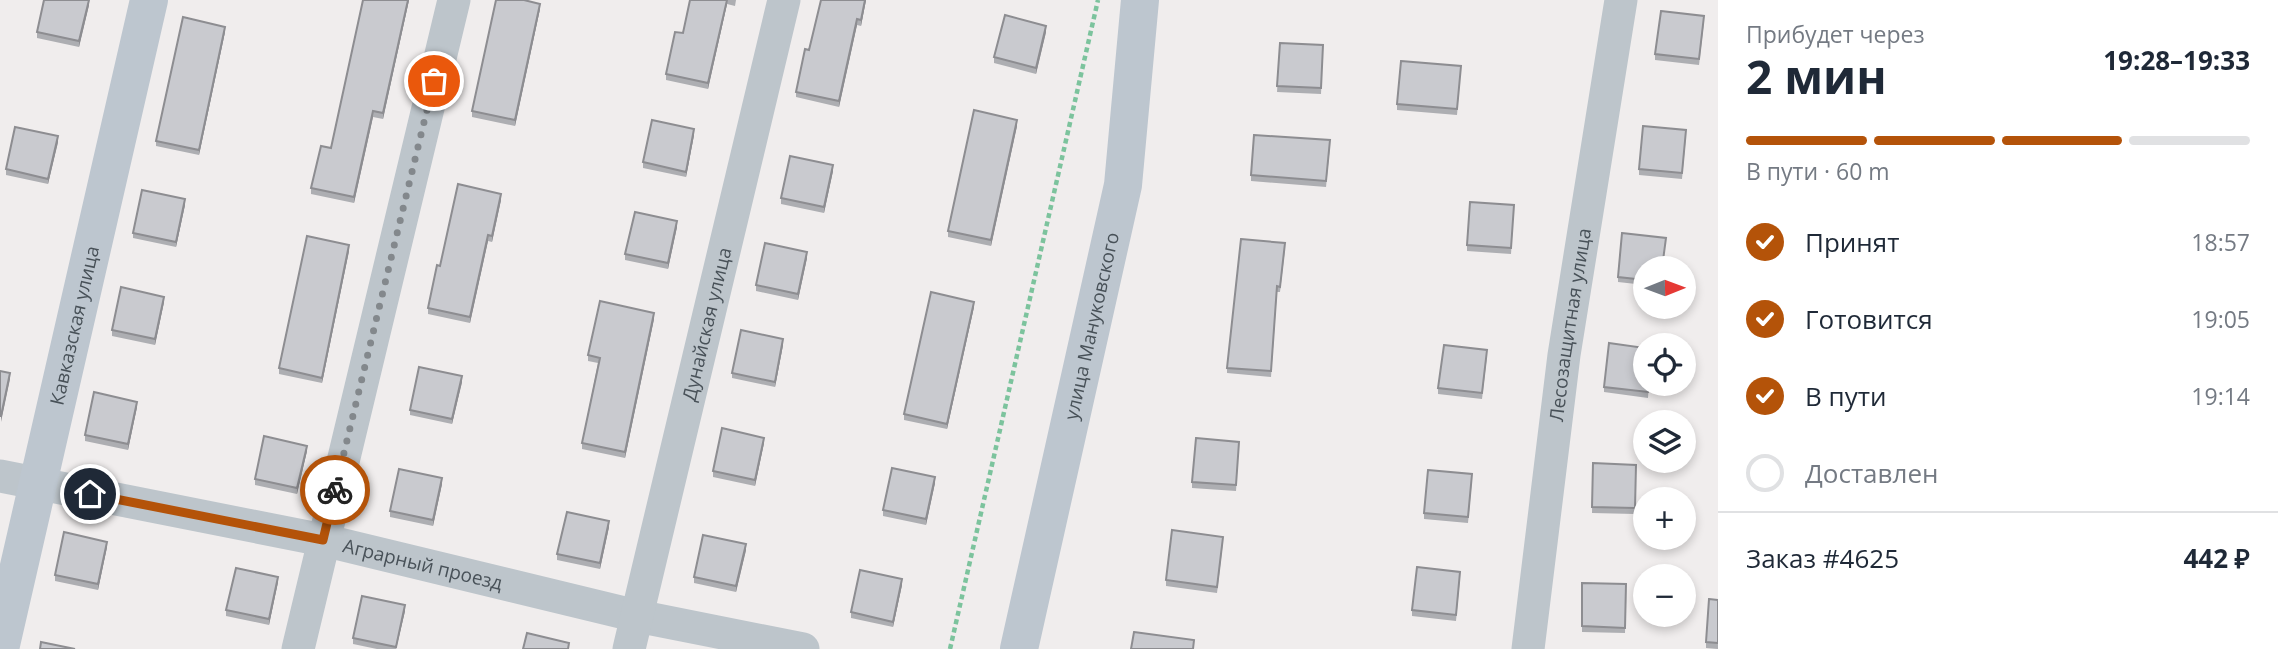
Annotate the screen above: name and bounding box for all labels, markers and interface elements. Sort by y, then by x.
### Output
text: Прибудет через [1746,18,1925,50]
text: 19:28–19:33 [2103,42,2250,78]
text: 2 мин [1746,45,1887,107]
pin [404,51,464,111]
icon: bag [415,62,453,100]
text: В пути · 60 m [1746,155,1890,187]
icon: check [1746,223,1784,261]
text: Принят [1805,224,1899,260]
street label: Лесозащитная улица [1543,226,1597,423]
text: 18:57 [2191,226,2250,258]
street label: улица Мануковского [1058,230,1125,422]
street label: Кавказская улица [43,243,105,408]
street label: Дунайская улица [676,245,737,404]
north arrow [1633,256,1696,318]
map controls [1633,256,1696,627]
icon: check [1746,300,1784,338]
text: Готовится [1805,301,1933,337]
text: 19:05 [2191,303,2250,335]
button: locate [1633,333,1696,396]
icon: check [1746,377,1784,415]
text: В пути [1805,378,1886,414]
text: 19:14 [2191,380,2250,412]
button: layers [1633,410,1696,473]
courier [300,455,370,525]
text: Доставлен [1805,455,1938,491]
pin [60,464,120,524]
icon: bike [316,471,354,509]
icon: home [71,475,109,513]
button: + [1633,487,1696,550]
street label: Аграрный проезд [340,532,505,596]
text: Заказ #4625 [1746,540,1899,576]
text: 442 ₽ [2184,540,2250,576]
button: − [1633,564,1696,627]

